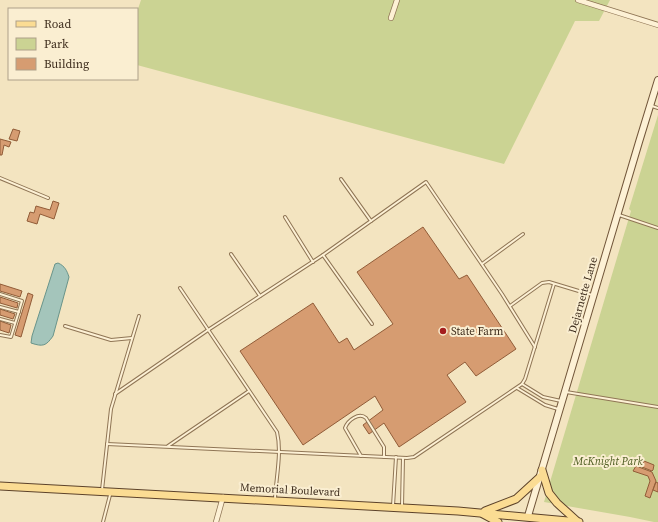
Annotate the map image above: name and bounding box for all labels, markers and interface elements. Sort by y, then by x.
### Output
legend [8,8,138,80]
text: Road [44,16,71,32]
text: Park [44,36,69,52]
text: Building [44,56,89,72]
street label: Dejarnette Lane [565,255,601,335]
place label: State Farm [451,324,504,339]
marker: State Farm [438,326,448,336]
park label: McKnight Park [572,454,643,469]
street label: Memorial Boulevard [239,480,341,500]

